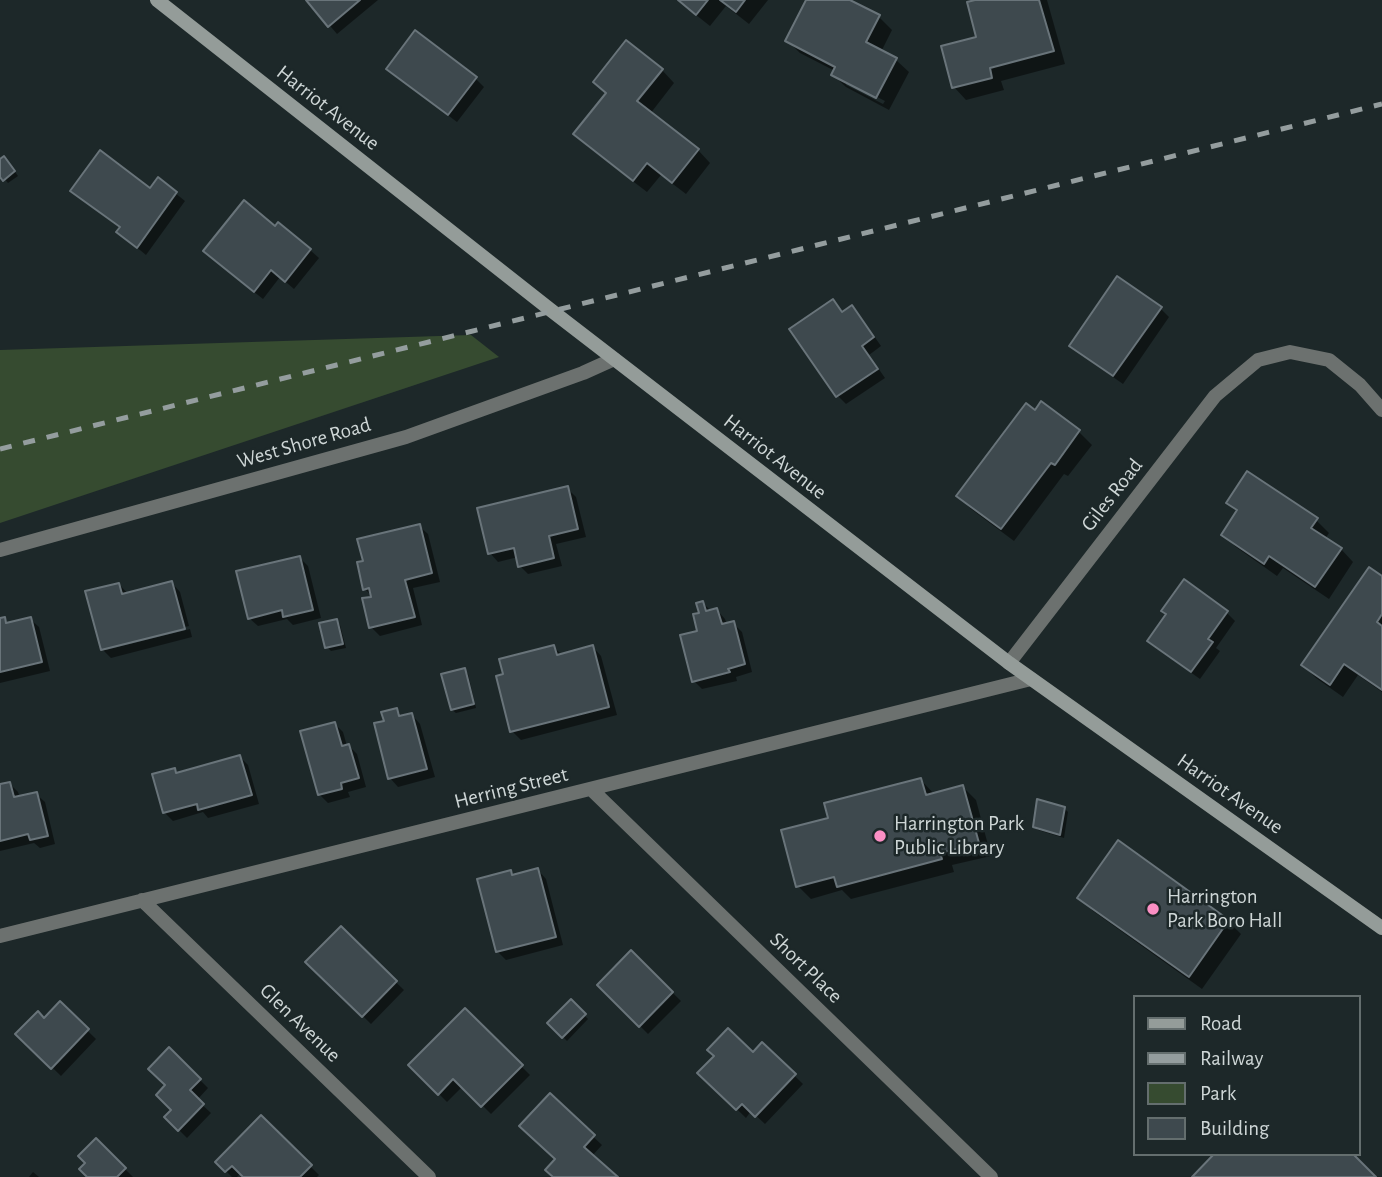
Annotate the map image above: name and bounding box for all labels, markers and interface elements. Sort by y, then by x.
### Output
street label: Harriot Avenue [271,60,385,156]
street label: Harriot Avenue [718,409,832,505]
street label: West Shore Road [234,412,374,474]
street label: Giles Road [1076,454,1148,536]
street label: Harriot Avenue [1172,748,1288,840]
street label: Herring Street [452,762,570,814]
place label: Harrington Park Public Library [894,811,1024,861]
marker: Harrington Park Public Library [872,828,888,844]
place label: Harrington Park Boro Hall [1167,884,1282,934]
marker: Harrington Park Boro Hall [1145,901,1161,917]
street label: Short Place [764,927,848,1009]
street label: Glen Avenue [254,978,346,1068]
legend [1134,995,1361,1156]
text: Road [1200,1013,1242,1034]
text: Railway [1200,1048,1263,1069]
text: Park [1200,1083,1236,1104]
text: Building [1200,1118,1269,1139]

